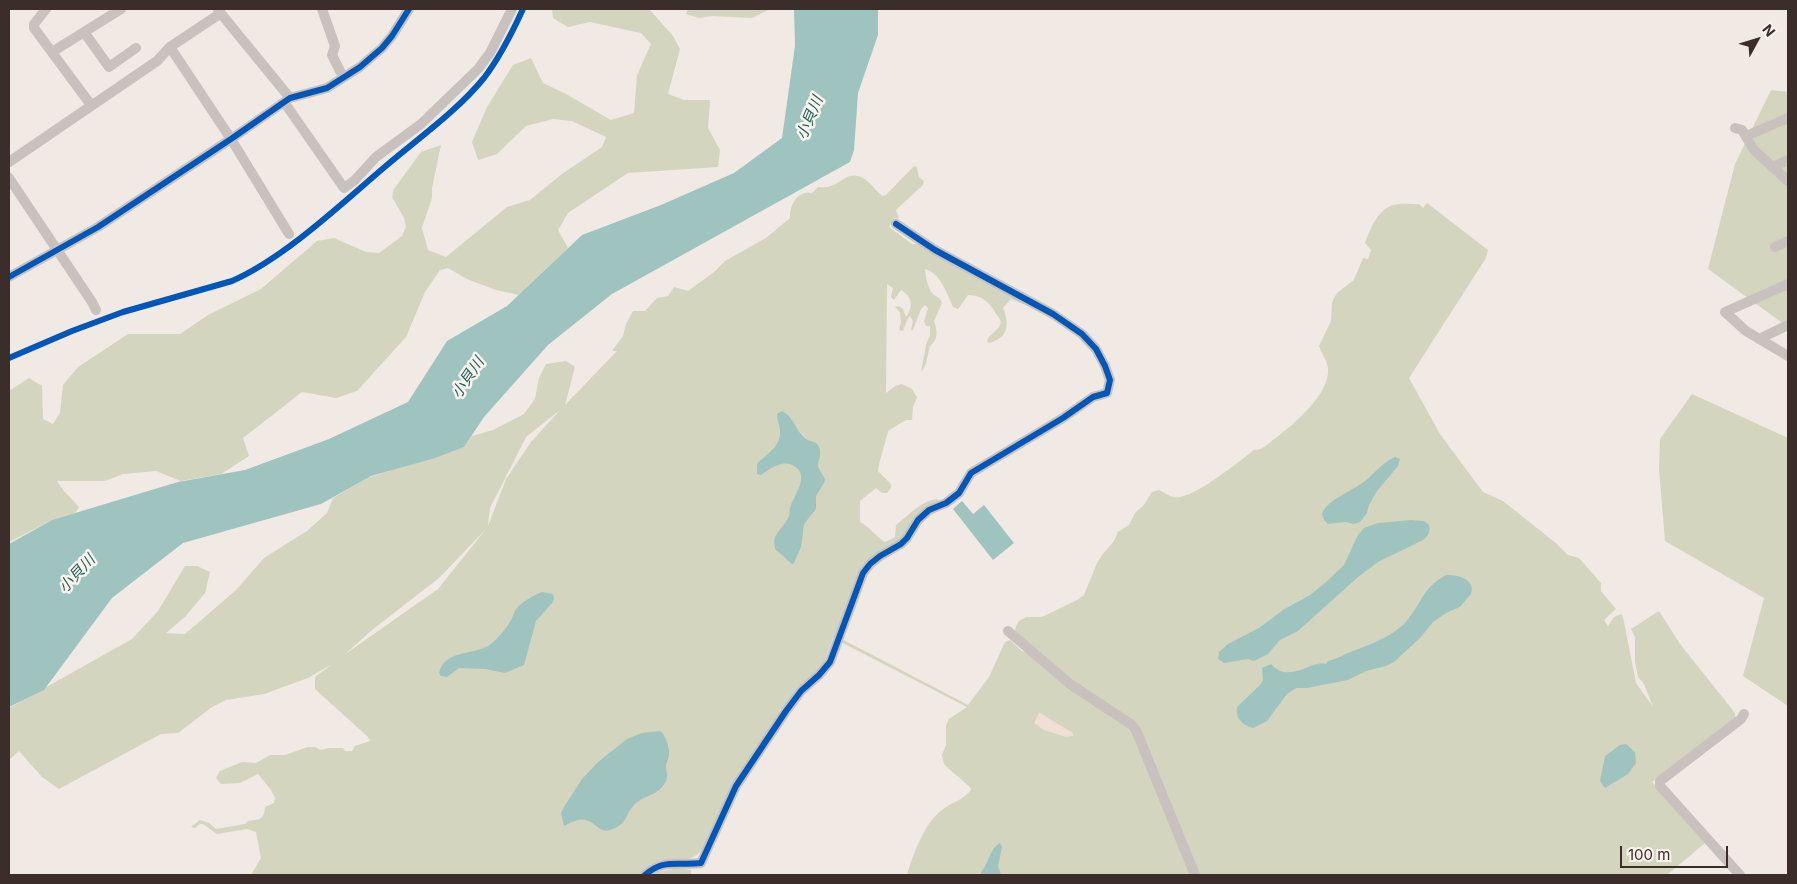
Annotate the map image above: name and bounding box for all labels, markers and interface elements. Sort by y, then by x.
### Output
north arrow [1732,15,1782,65]
text: N [1759,21,1779,40]
water label: 小貝川 [793,94,827,142]
water label: 小貝川 [448,354,488,402]
water label: 小貝川 [55,551,99,597]
scale bar [1622,836,1730,868]
text: 100 m [1628,845,1670,864]

